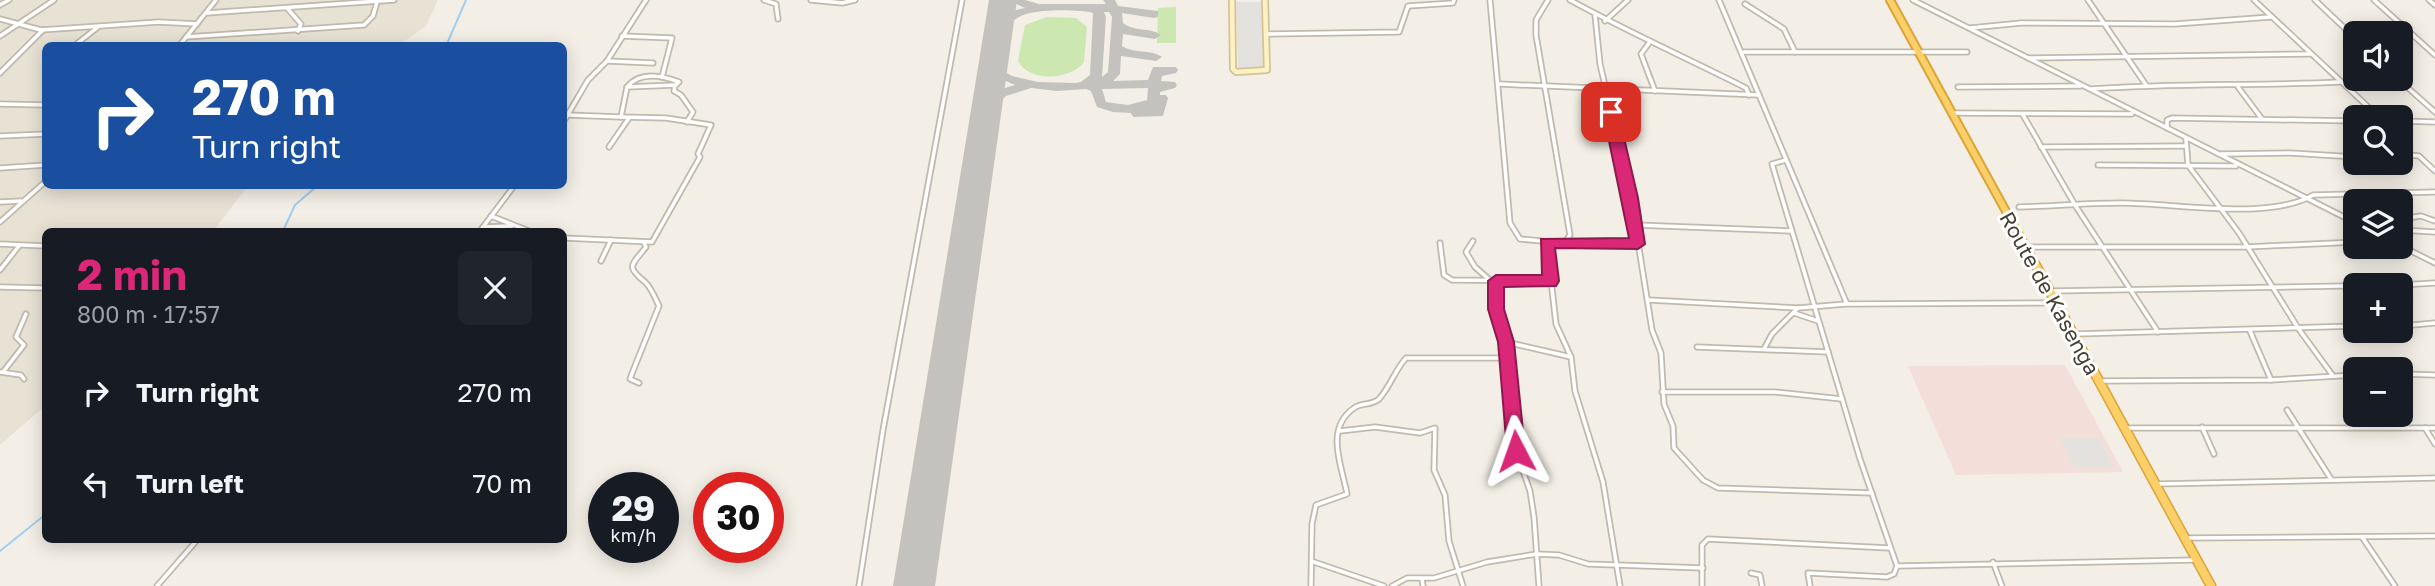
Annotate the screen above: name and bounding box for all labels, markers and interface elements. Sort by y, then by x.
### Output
map controls [2343,21,2413,427]
button: sound [2343,21,2413,91]
text: 270 m [192,67,336,126]
icon: right [77,70,168,161]
pin [1581,82,1641,142]
icon: arrive [1592,93,1630,131]
button: search [2343,105,2413,175]
text: Turn right [192,127,341,165]
button: layers [2343,189,2413,259]
street label: Route de Kasenga [1994,207,2106,379]
text: 2 min [77,249,187,299]
button: close [458,251,532,325]
button: + [2343,273,2413,343]
text: 800 m · 17:57 [77,300,220,328]
button: − [2343,357,2413,427]
icon: right [77,374,115,412]
text: Turn right [136,377,259,408]
text: 270 m [458,377,532,408]
position arrow [1479,414,1553,488]
icon: left [77,465,115,503]
text: Turn left [136,468,244,499]
text: 70 m [473,468,532,499]
speed limit sign: 30 [693,472,784,563]
text: 29 [612,487,655,529]
text: km/h [611,524,656,546]

